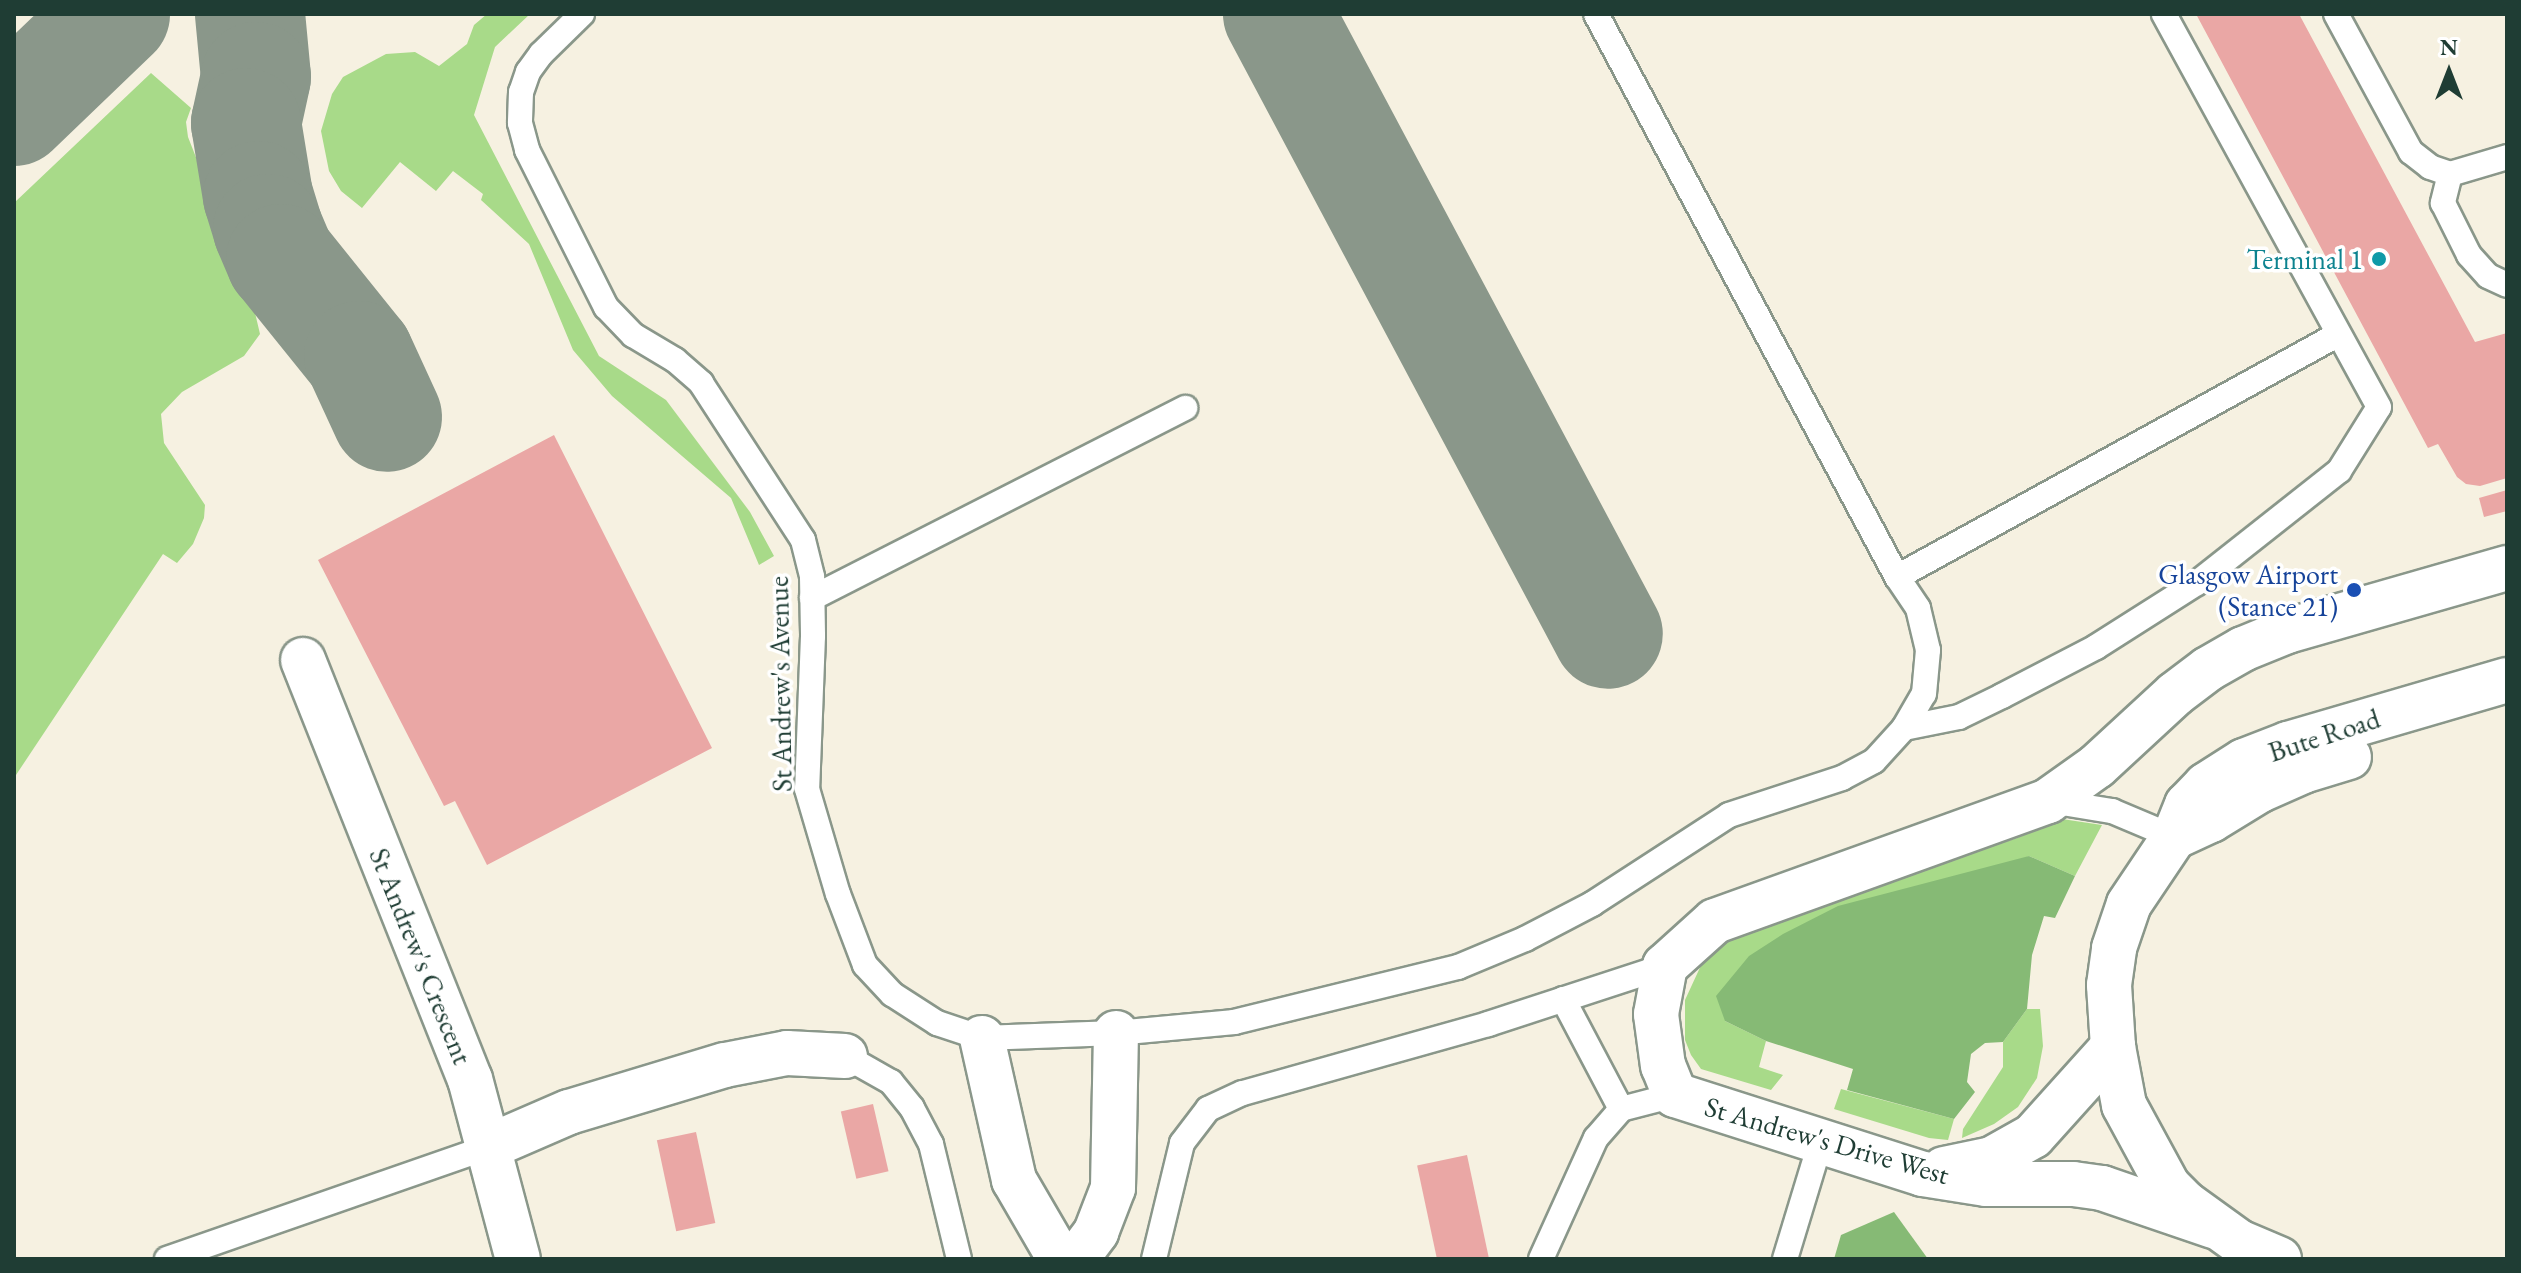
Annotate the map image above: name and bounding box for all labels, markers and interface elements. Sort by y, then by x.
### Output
north arrow [2409,32,2489,112]
text: N [2440,33,2458,62]
place label: Terminal 1 [2247,242,2363,276]
marker: Terminal 1 [2370,250,2388,268]
place label: Glasgow Airport (Stance 21) [2158,557,2338,623]
street label: St Andrew's Avenue [761,576,799,792]
marker: Glasgow Airport (Stance 21) [2345,581,2363,599]
street label: Bute Road [2264,701,2384,769]
street label: St Andrew's Crescent [362,843,480,1069]
street label: St Andrew's Drive West [1701,1089,1953,1191]

